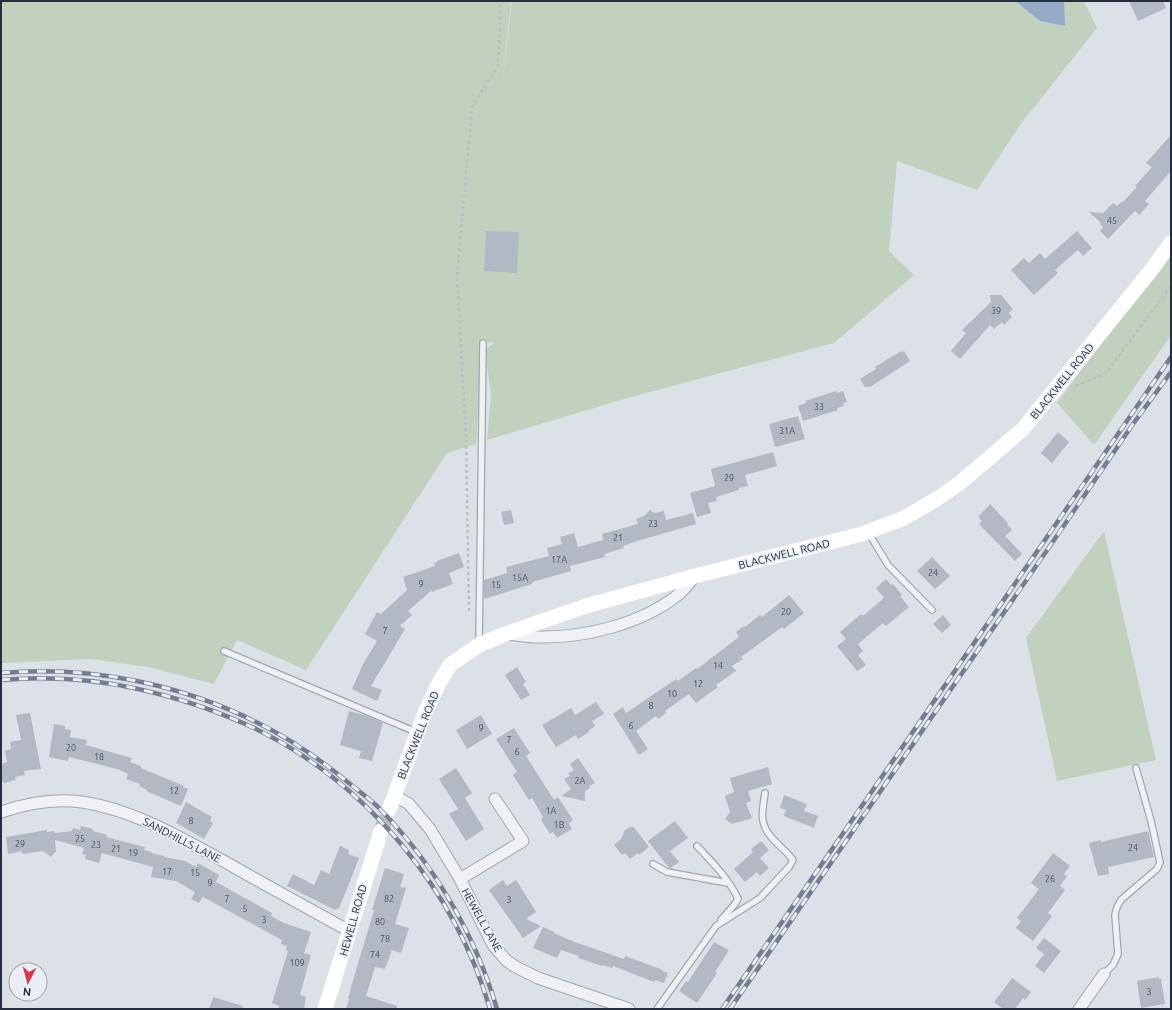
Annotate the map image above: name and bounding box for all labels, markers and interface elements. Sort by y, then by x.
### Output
house number: 45 [1107,216,1117,226]
house number: 39 [991,306,1001,316]
street label: BLACKWELL ROAD [1028,341,1096,421]
house number: 33 [814,402,824,412]
house number: 31A [779,426,795,436]
house number: 29 [724,473,734,483]
house number: 23 [648,519,658,529]
house number: 21 [613,533,623,543]
street label: BLACKWELL ROAD [737,537,831,571]
house number: 17A [551,555,567,565]
house number: 24 [928,568,938,578]
house number: 15A [512,573,528,583]
house number: 9 [418,579,424,589]
house number: 15 [491,580,501,590]
house number: 20 [781,607,791,617]
house number: 7 [382,626,388,636]
house number: 14 [713,661,723,671]
house number: 12 [693,679,703,689]
street label: BLACKWELL ROAD [395,689,441,781]
house number: 10 [667,689,677,699]
house number: 8 [648,701,654,711]
house number: 6 [628,721,634,731]
house number: 9 [478,723,484,733]
house number: 7 [506,735,512,745]
house number: 20 [66,743,76,753]
house number: 6 [514,747,520,757]
house number: 18 [94,752,104,762]
house number: 2A [575,776,586,786]
house number: 12 [169,786,179,796]
house number: 1A [546,806,557,816]
street label: SANDHILLS LANE [141,815,223,865]
house number: 8 [188,816,194,826]
house number: 1B [554,820,565,830]
house number: 25 [75,834,85,844]
house number: 29 [15,839,25,849]
house number: 23 [91,840,101,850]
house number: 24 [1128,843,1138,853]
house number: 21 [111,844,121,854]
house number: 19 [128,848,138,858]
house number: 17 [162,867,172,877]
house number: 15 [190,868,200,878]
house number: 26 [1045,874,1055,884]
house number: 9 [207,878,213,888]
street label: HEWELL ROAD [337,883,369,957]
street label: HEWELL LANE [460,886,504,954]
house number: 7 [224,894,230,904]
house number: 82 [384,894,394,904]
house number: 3 [506,895,512,905]
house number: 5 [242,904,248,914]
house number: 3 [261,915,267,925]
house number: 80 [375,917,385,927]
house number: 78 [380,934,390,944]
house number: 74 [370,950,380,960]
house number: 109 [289,958,305,968]
north arrow [8,962,48,1002]
text: N [22,986,32,998]
house number: 3 [1146,987,1152,997]

